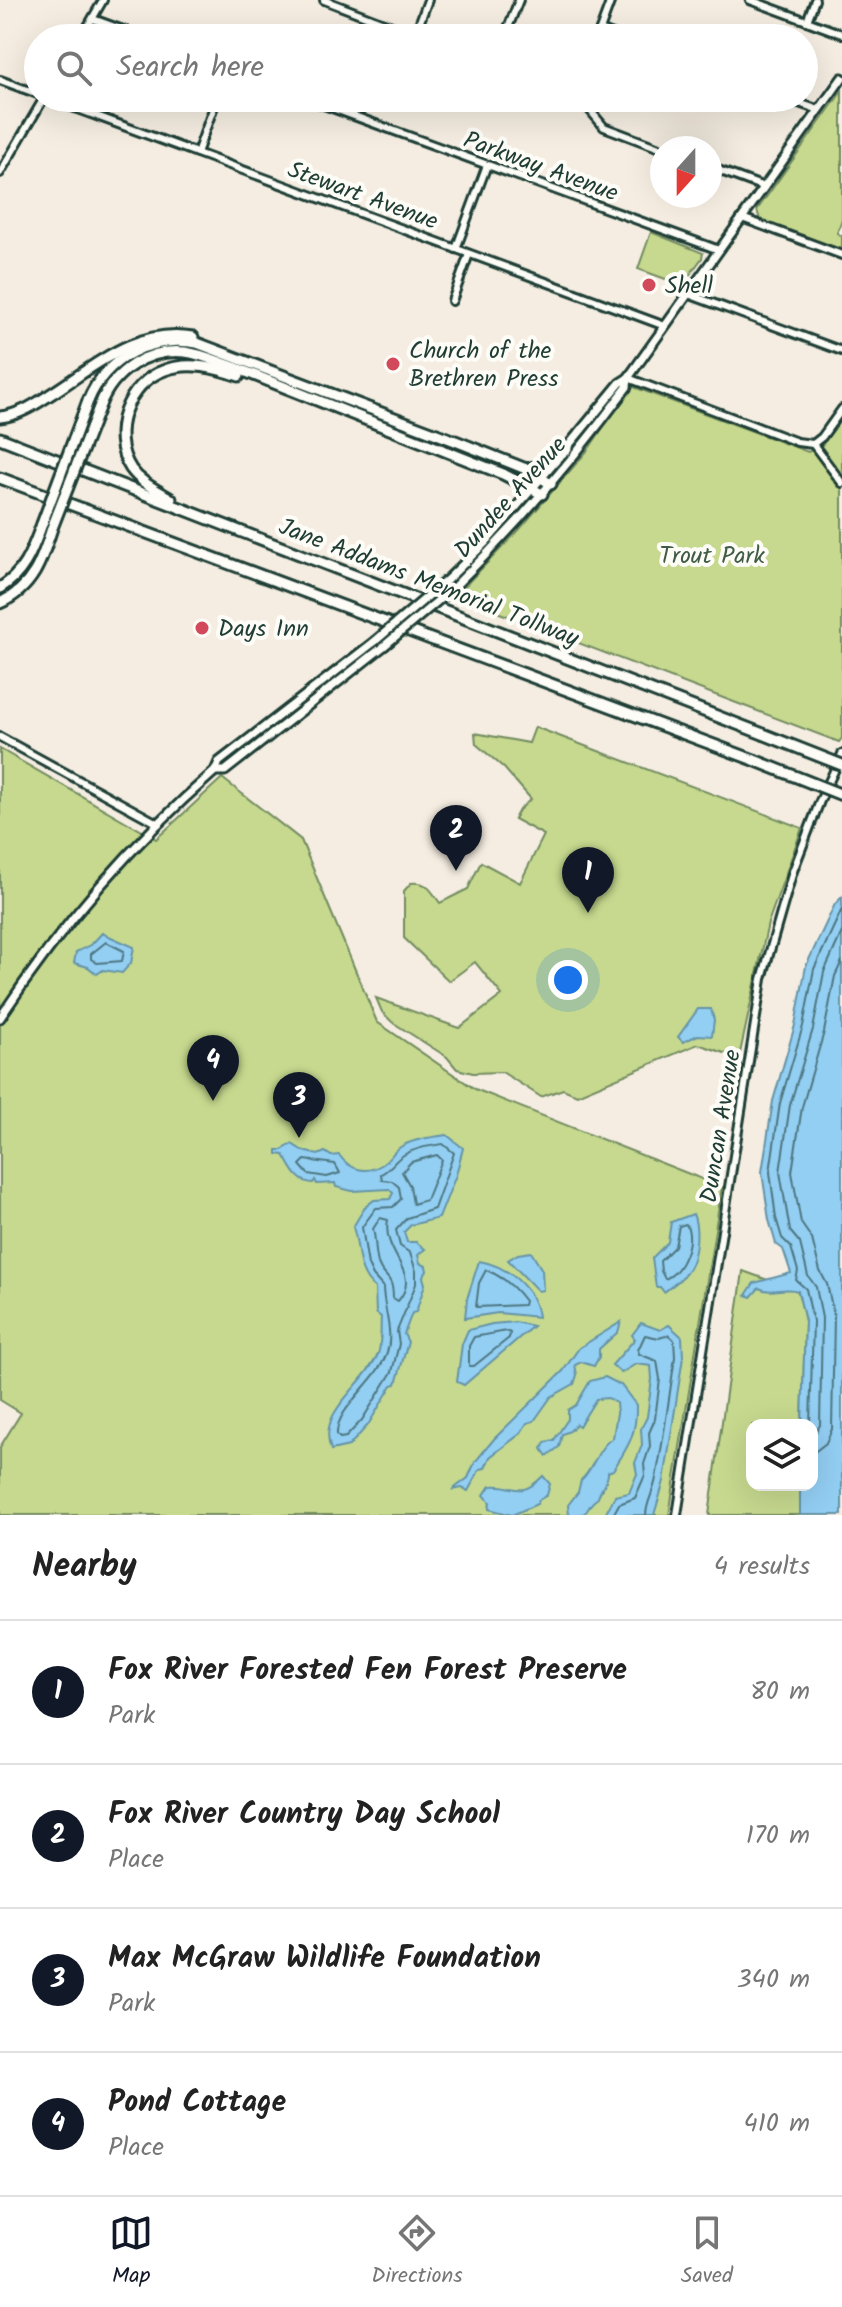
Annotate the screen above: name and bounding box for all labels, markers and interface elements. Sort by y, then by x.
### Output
search box [24,24,818,112]
text: Search here [116,44,264,92]
icon: search [52,46,96,90]
street label: Parkway Avenue [457,121,624,214]
north arrow [650,136,722,208]
street label: Stewart Avenue [282,151,443,242]
place label: Shell [665,267,713,306]
marker: Shell [640,276,658,294]
place label: Church of the Brethren Press [409,332,559,399]
marker: Church of the Brethren Press [384,355,402,373]
street label: Dundee Avenue [445,428,577,568]
street label: Jane Addams Memorial Tollway [273,508,585,659]
park label: Trout Park [659,537,766,576]
place label: Days Inn [218,610,309,649]
marker: Days Inn [193,619,211,637]
pin: 2 [430,805,482,871]
pin: 1 [562,847,614,913]
your location [548,960,588,1000]
pin: 4 [187,1035,239,1101]
street label: Duncan Avenue [690,1047,753,1206]
pin: 3 [273,1072,325,1138]
map controls [746,1419,818,1491]
button: layers [746,1419,818,1491]
text: Nearby [32,1540,137,1594]
text: 4 results [714,1546,810,1588]
text: Fox River Forested Fen Forest Preserve [108,1647,627,1695]
text: 1 [54,1671,62,1713]
text: 80 m [750,1671,810,1713]
text: Park [108,1695,155,1737]
text: Fox River Country Day School [108,1791,500,1839]
text: 2 [50,1815,66,1857]
text: 170 m [746,1815,810,1857]
text: Place [108,1839,164,1881]
text: Max McGraw Wildlife Foundation [108,1935,541,1983]
text: 3 [51,1959,65,2001]
text: 340 m [737,1959,810,2001]
text: Park [108,1983,155,2025]
text: Pond Cottage [108,2079,286,2127]
text: 4 [51,2103,65,2145]
text: 410 m [743,2103,810,2145]
text: Place [108,2127,164,2169]
tab: Map [109,2211,153,2294]
tab: Directions [371,2211,463,2294]
tab: Saved [681,2211,733,2294]

